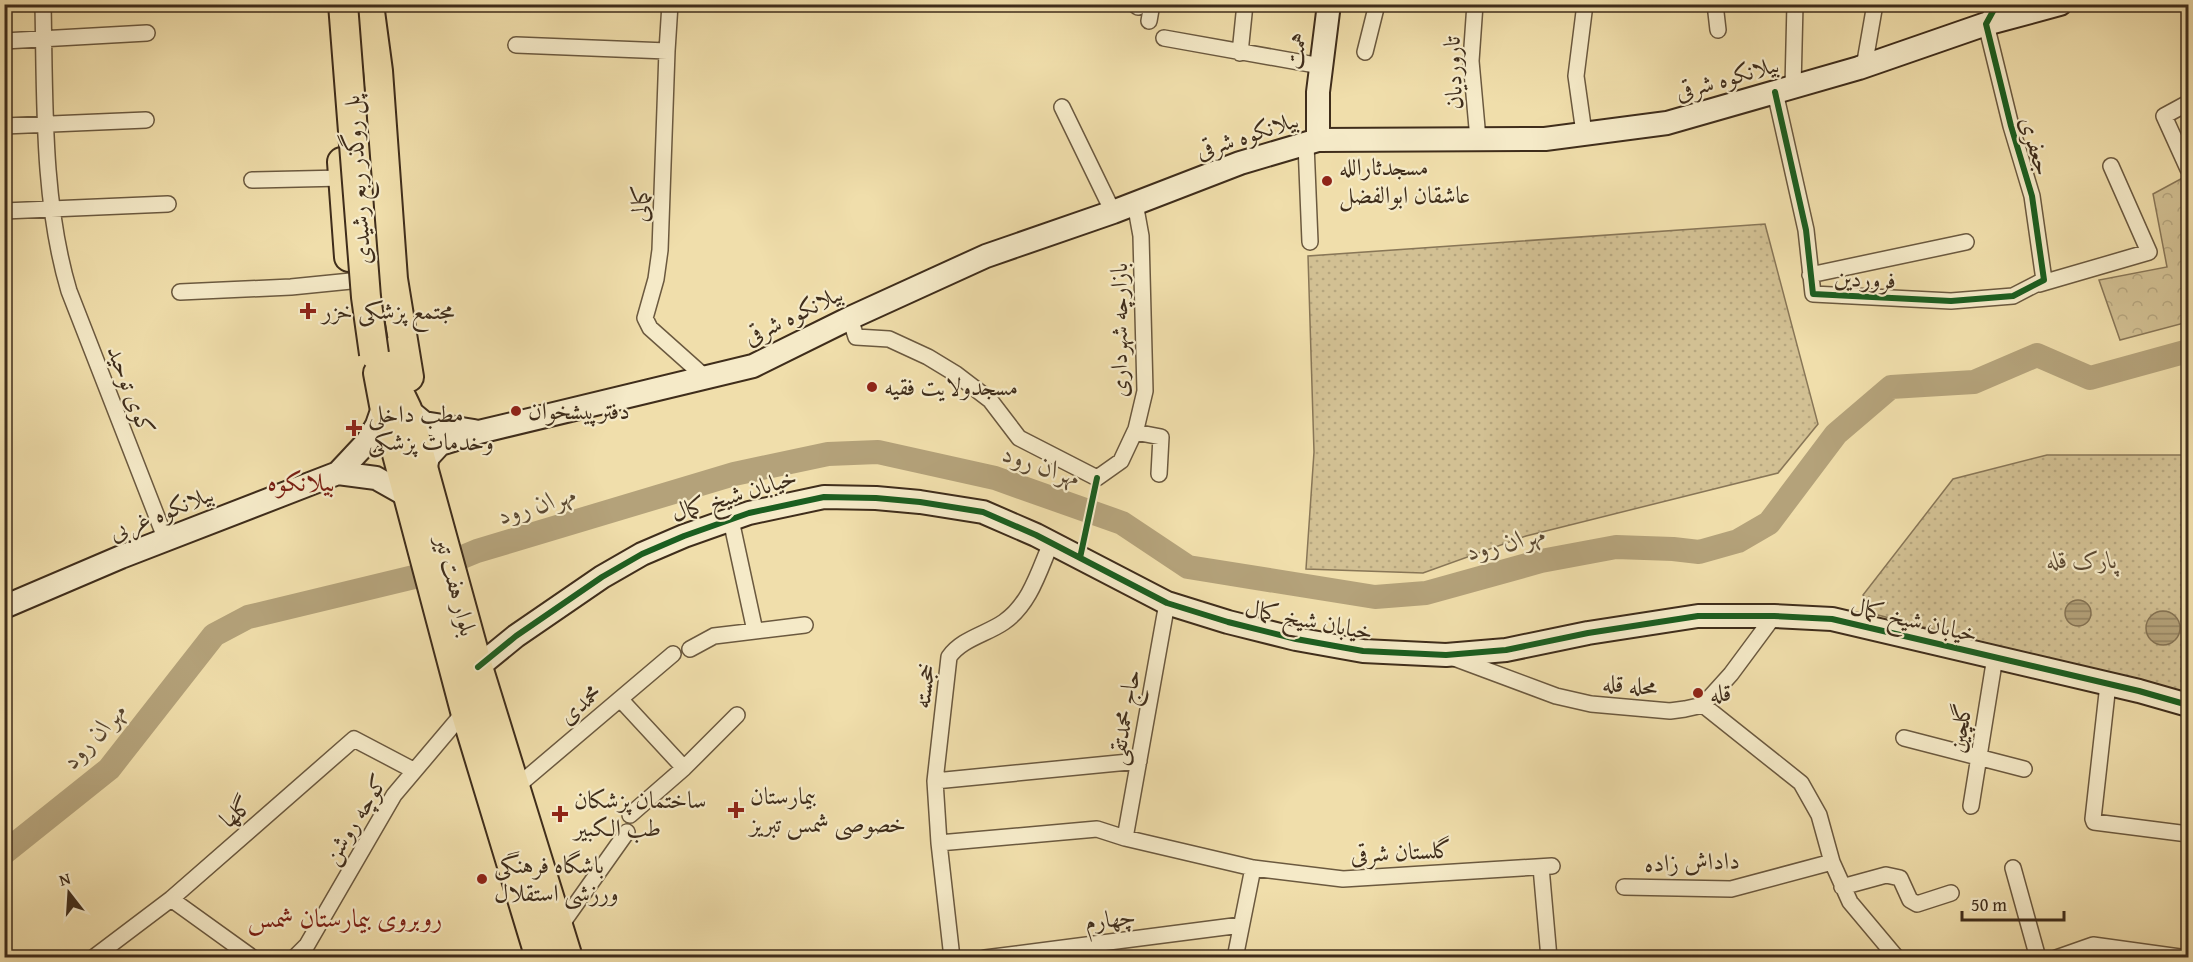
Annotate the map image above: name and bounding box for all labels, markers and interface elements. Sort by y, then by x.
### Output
street label: همت [1276,30,1315,72]
street label: تاروردیان [1434,35,1471,110]
street label: بیلانکوه شرقی [1671,46,1783,109]
street label: پل روگذر ربع رشیدی [333,92,385,266]
street label: بیلانکوه شرقی [1191,101,1303,168]
street label: جعفری [2011,112,2062,180]
place label: مسجدثارالله عاشقان ابوالفضل [1339,149,1470,212]
marker: مسجدثارالله عاشقان ابوالفضل [1320,174,1334,188]
street label: کمالی [621,185,658,223]
street label: فروردین [1833,259,1897,298]
street label: بازارچه شهرداری [1101,263,1136,397]
street label: بیلانکوه شرقی [737,276,848,354]
place label: مجتمع پزشکی خزر [320,293,455,333]
marker: مجتمع پزشکی خزر [299,302,317,320]
street label: کوی توحید [98,340,165,440]
place label: مسجدولایت فقیه [884,369,1018,404]
marker: مسجدولایت فقیه [865,380,879,394]
place label: دفترپیشخوان [528,393,630,428]
place label: مطب داخلی وخدمات پزشکی [368,396,494,459]
marker: دفترپیشخوان [509,404,523,418]
marker: مطب داخلی وخدمات پزشکی [345,419,363,437]
water label: مهران رود [998,433,1087,496]
street label: خیابان شیخ کمال [667,459,802,534]
district label: بیلانکوه [267,462,335,501]
water label: مهران رود [493,473,581,534]
street label: بیلانکوه غربی [103,476,218,549]
water label: مهران رود [1462,513,1550,570]
street label: بلوار هفت تیر [426,529,487,640]
park label: پارک قله [2046,542,2120,577]
street label: خیابان شیخ کمال [1846,588,1981,655]
street label: خیابان شیخ کمال [1241,590,1376,653]
street label: خجسته [903,661,944,711]
street label: محله قله [1601,665,1660,704]
street label: حاج محمدتقی [1098,666,1153,768]
street label: محمدی [550,675,609,732]
place label: قله [1710,675,1731,710]
marker: قله [1691,686,1705,700]
water label: مهران رود [52,692,135,778]
street label: گلچین [1938,701,1981,755]
street label: کوچه روشن [313,767,396,871]
place label: بیمارستان خصوصی شمس تبریز [747,778,906,841]
place label: ساختمان پزشکان طب الکبیر [571,782,706,845]
street label: گلها [212,787,260,836]
marker: بیمارستان خصوصی شمس تبریز [727,801,745,819]
marker: ساختمان پزشکان طب الکبیر [551,805,569,823]
street label: گلستان شرقی [1349,831,1452,872]
street label: داداش زاده [1644,842,1740,881]
place label: باشگاه فرهنگی ورزشی استقلال [494,847,619,910]
north arrow [39,863,99,923]
text: N [56,866,74,892]
marker: باشگاه فرهنگی ورزشی استقلال [475,872,489,886]
scale bar [1962,884,2064,922]
text: 50 m [1971,891,2007,918]
district label: روبروی بیمارستان شمس [248,898,442,937]
street label: چهارم [1082,898,1138,943]

